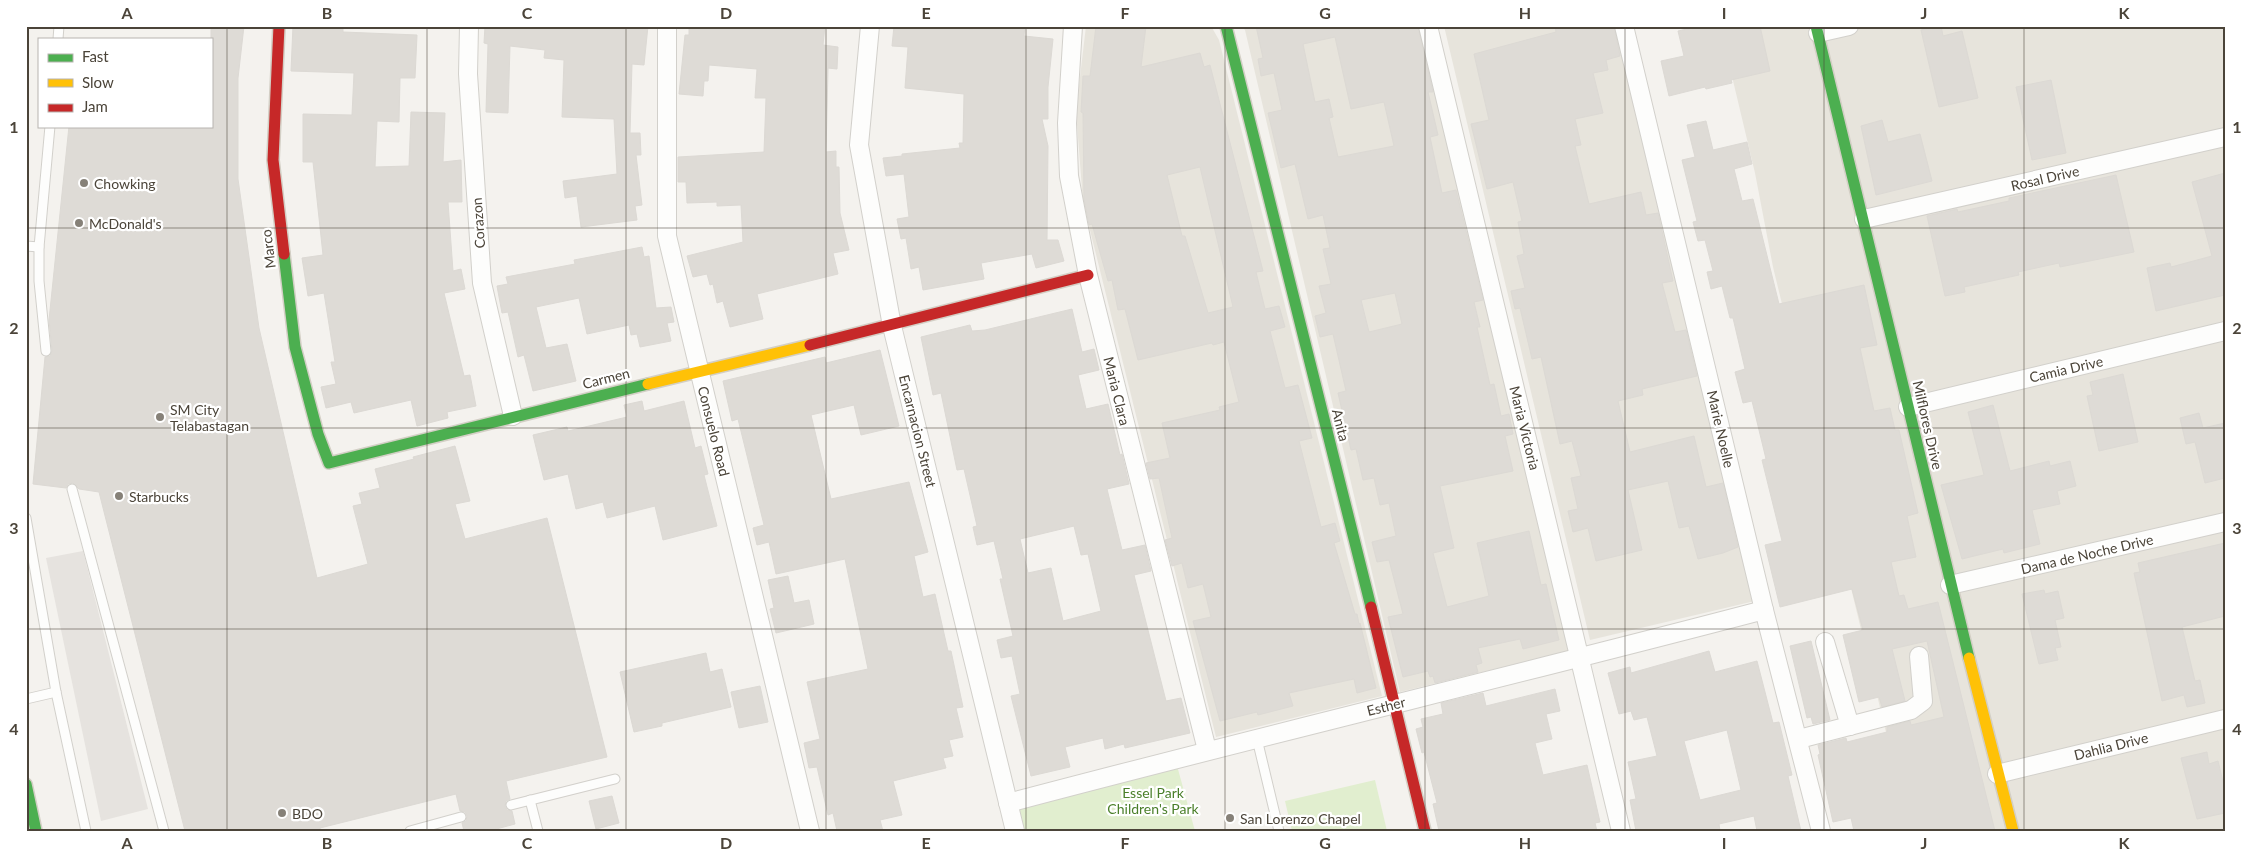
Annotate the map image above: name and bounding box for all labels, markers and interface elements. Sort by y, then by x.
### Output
text: A [120,3,133,22]
text: B [322,3,332,22]
text: C [522,3,533,22]
text: D [720,3,732,22]
text: E [921,3,931,22]
text: F [1120,3,1130,22]
text: G [1319,3,1331,22]
text: H [1519,3,1531,22]
text: I [1722,3,1726,22]
text: J [1921,3,1927,22]
text: K [2119,3,2131,22]
legend [38,38,212,128]
text: Fast [82,47,109,65]
text: Slow [82,73,114,91]
text: Jam [82,97,108,115]
text: 1 [9,117,19,136]
text: 1 [2232,117,2242,136]
street label: Rosal Drive [2009,162,2081,194]
place label: Chowking [94,175,156,192]
marker: Chowking [78,177,90,189]
street label: Corazon [468,197,488,249]
place label: McDonald's [89,215,162,232]
marker: McDonald's [73,217,85,229]
street label: Marco [257,229,279,269]
text: 2 [9,318,19,337]
text: 2 [2232,318,2242,337]
street label: Camia Drive [2027,352,2105,386]
street label: Maria Clara [1100,355,1134,427]
street label: Carmen [581,364,631,392]
street label: Encarnacion Street [896,373,940,489]
street label: Milflores Drive [1909,379,1947,471]
street label: Consuelo Road [695,384,733,478]
street label: Maria Victoria [1506,384,1544,472]
street label: Marie Noelle [1704,389,1738,469]
place label: SM City Telabastagan [170,401,249,434]
street label: Anita [1329,407,1353,443]
marker: SM City Telabastagan [154,411,166,423]
place label: Starbucks [129,488,189,505]
marker: Starbucks [113,490,125,502]
text: 3 [9,518,19,537]
text: 3 [2232,518,2242,537]
street label: Dama de Noche Drive [2019,530,2155,578]
street label: Esther [1365,693,1407,719]
text: 4 [9,719,19,738]
text: 4 [2232,719,2242,738]
street label: Dahlia Drive [2072,729,2150,763]
park label: Essel Park Children's Park [1107,784,1200,817]
place label: BDO [292,805,323,822]
marker: BDO [276,807,288,819]
place label: San Lorenzo Chapel [1240,810,1361,827]
marker: San Lorenzo Chapel [1224,812,1236,824]
text: A [120,833,133,852]
text: B [322,833,332,852]
text: C [522,833,533,852]
text: D [720,833,732,852]
text: E [921,833,931,852]
text: F [1120,833,1130,852]
text: G [1319,833,1331,852]
text: H [1519,833,1531,852]
text: I [1722,833,1726,852]
text: J [1921,833,1927,852]
text: K [2119,833,2131,852]

